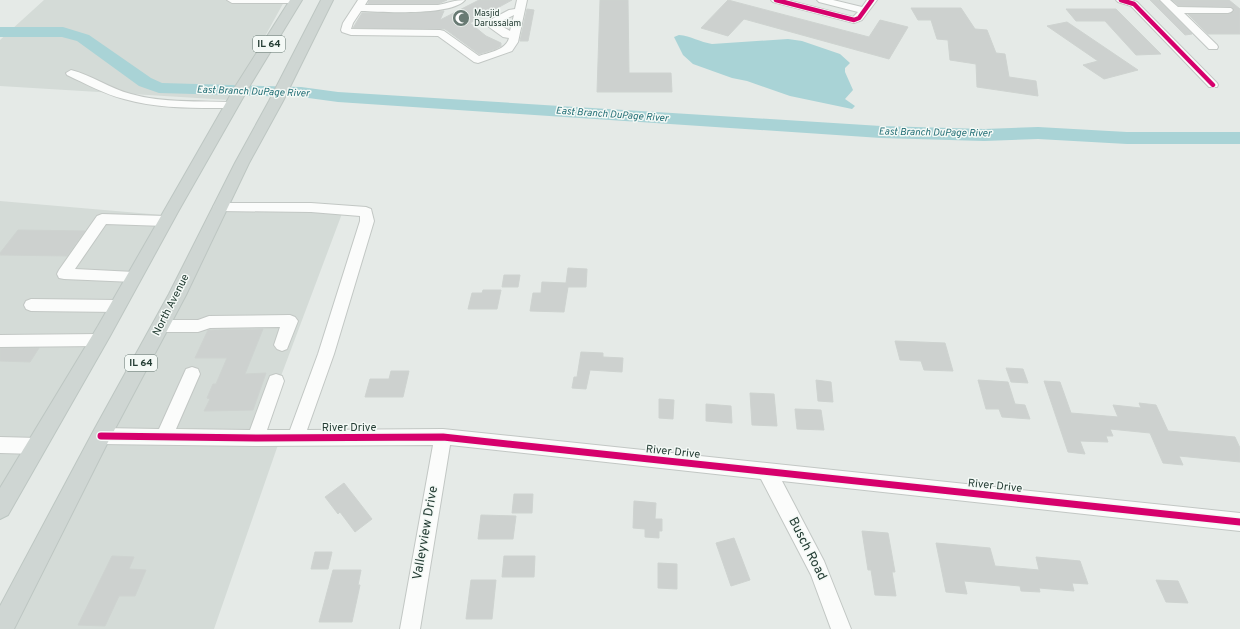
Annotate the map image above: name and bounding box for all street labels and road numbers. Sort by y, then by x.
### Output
road number: IL 64 [253,36,285,52]
street label: North Avenue [149,272,193,338]
road number: IL 64 [125,355,157,371]
street label: River Drive [322,421,376,435]
street label: River Drive [645,442,701,462]
street label: River Drive [967,476,1023,496]
street label: Valleyview Drive [410,485,442,581]
street label: Busch Road [784,515,830,583]

